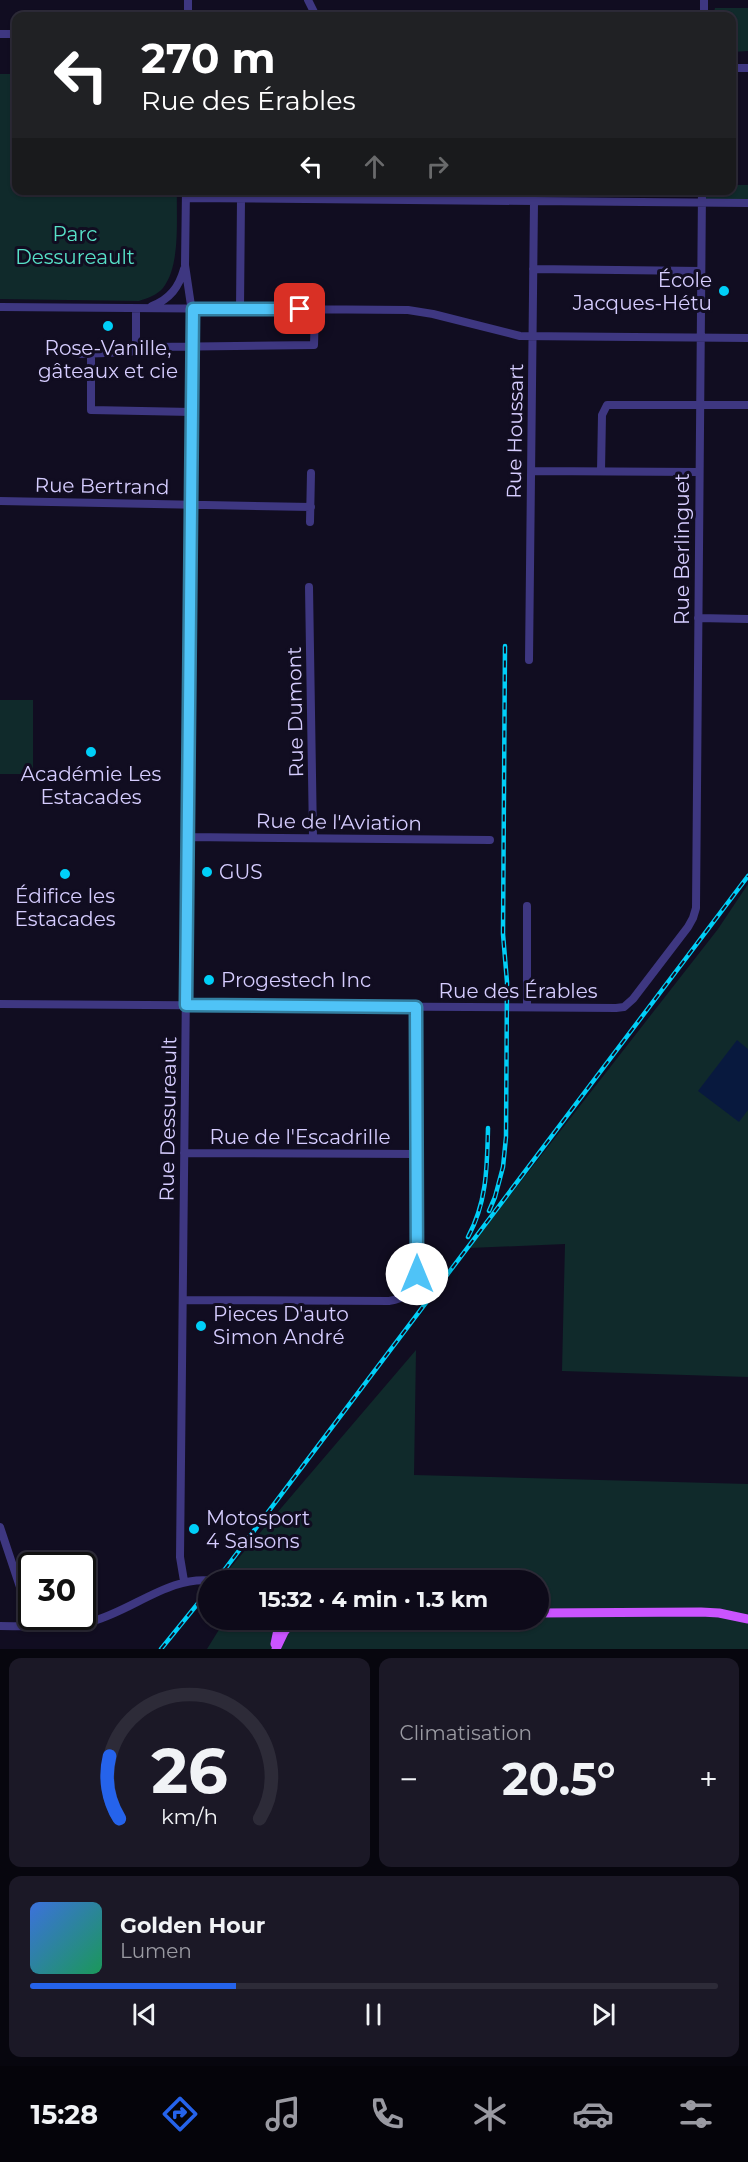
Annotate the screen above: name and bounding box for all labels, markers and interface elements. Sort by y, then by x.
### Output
text: 270 m [141,32,275,84]
icon: left [42,36,120,114]
text: Rue des Érables [141,84,356,117]
icon: left [295,150,328,183]
icon: ahead [358,150,391,183]
icon: right [421,150,454,183]
park label: Parc Dessureault [15,222,135,269]
place label: École Jacques-Hétu [572,268,712,315]
pin [274,283,325,334]
marker: École Jacques-Hétu [717,284,731,298]
icon: arrive [283,292,316,325]
marker: Rose-Vanille, gâteaux et cie [101,319,115,333]
place label: Rose-Vanille, gâteaux et cie [38,336,178,383]
street label: Rue Houssart [502,363,528,499]
street label: Rue Bertrand [34,473,170,499]
street label: Rue Berlinguet [670,473,694,625]
street label: Rue Dumont [282,647,308,777]
marker: Académie Les Estacades [84,745,98,759]
place label: Académie Les Estacades [21,762,161,809]
street label: Rue de l'Aviation [256,809,422,835]
place label: GUS [219,860,263,884]
marker: GUS [200,865,214,879]
marker: Édifice les Estacades [58,867,72,881]
place label: Édifice les Estacades [15,884,116,931]
place label: Progestech Inc [221,968,371,992]
marker: Progestech Inc [202,973,216,987]
street label: Rue des Érables [438,979,598,1003]
street label: Rue Dessureault [155,1036,181,1202]
street label: Rue de l'Escadrille [209,1125,391,1149]
position arrow [385,1242,449,1306]
place label: Pieces D'auto Simon André [213,1302,349,1349]
marker: Pieces D'auto Simon André [194,1319,208,1333]
place label: Motosport 4 Saisons [206,1506,310,1553]
marker: Motosport 4 Saisons [187,1522,201,1536]
speed limit sign: 30 [18,1552,96,1630]
text: 15:32 · 4 min · 1.3 km [259,1586,488,1613]
text: Climatisation [400,1721,532,1745]
text: 26 [151,1733,228,1809]
text: 20.5° [502,1751,616,1806]
text: − [400,1759,418,1799]
text: + [699,1759,718,1799]
text: km/h [161,1804,218,1830]
text: Golden Hour [120,1912,265,1939]
text: Lumen [120,1939,192,1963]
icon: previous [128,1998,161,2031]
icon: pause [357,1998,390,2031]
icon: next [587,1998,620,2031]
icon: directions [159,2093,201,2135]
icon: music [262,2093,304,2135]
icon: phone [366,2093,408,2135]
icon: climate [469,2093,511,2135]
icon: car [572,2093,614,2135]
icon: filters [675,2093,717,2135]
text: 15:28 [31,2098,98,2131]

